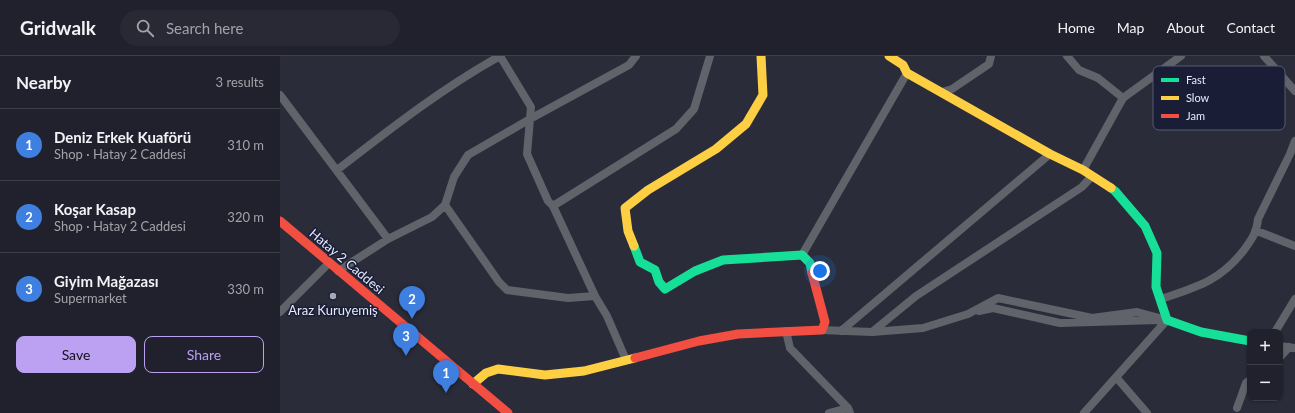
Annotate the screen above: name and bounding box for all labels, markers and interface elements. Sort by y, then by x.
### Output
search box [120,10,400,46]
text: Gridwalk [20,16,96,39]
icon: search [134,17,156,39]
text: Search here [166,19,243,37]
text: Home [1057,19,1095,36]
text: Map [1117,19,1144,36]
text: About [1166,19,1204,36]
text: Contact [1226,19,1275,36]
legend [1153,66,1285,130]
text: Nearby [16,72,71,93]
text: Fast [1186,73,1206,86]
text: 3 results [216,74,264,90]
text: Slow [1186,91,1210,104]
text: Jam [1186,109,1205,122]
text: Deniz Erkek Kuaförü [54,128,191,146]
text: 1 [25,137,33,153]
text: 310 m [227,137,264,153]
text: Shop · Hatay 2 Caddesi [54,146,186,162]
text: Koşar Kasap [54,200,136,218]
text: 2 [25,209,33,225]
text: 320 m [227,209,264,225]
text: Shop · Hatay 2 Caddesi [54,218,186,234]
street label: Hatay 2 Caddesi [306,225,388,297]
your location [810,261,830,281]
text: Giyim Mağazası [54,272,159,290]
text: 3 [25,281,33,297]
text: 330 m [227,281,264,297]
pin: 2 [399,286,425,319]
text: Supermarket [54,290,127,306]
marker: Araz Kuruyemiş [328,291,338,301]
place label: Araz Kuruyemiş [288,302,378,318]
pin: 3 [393,323,419,356]
map controls [1247,329,1283,401]
button: + [1247,329,1283,365]
button: Save [16,336,136,373]
button: Share [144,336,264,373]
pin: 1 [433,360,459,393]
button: − [1247,365,1283,401]

